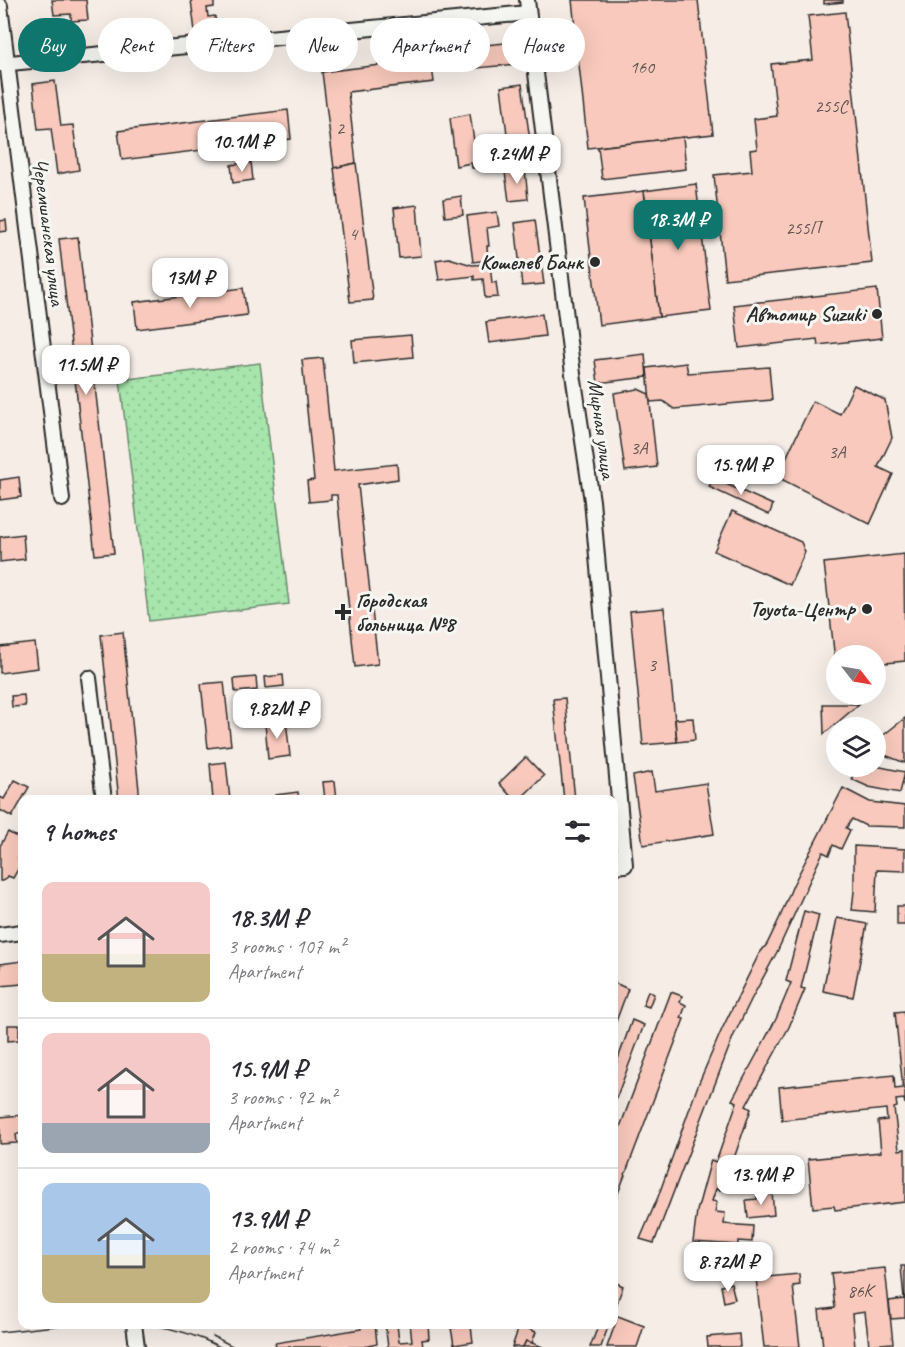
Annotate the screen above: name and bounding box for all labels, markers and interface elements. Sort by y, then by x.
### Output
chip: Buy [18,18,86,72]
chip: Rent [98,18,174,72]
chip: Filters [186,18,274,72]
chip: New [286,18,358,72]
chip: Apartment [370,18,490,72]
chip: House [502,18,585,72]
house number: 160 [630,56,656,78]
house number: 255С [815,95,850,117]
house number: 2 [336,117,346,139]
pin: 10.1M ₽ [187,122,297,173]
text: 10.1M ₽ [212,129,272,154]
pin: 9.24M ₽ [462,134,572,185]
text: 9.24M ₽ [487,141,547,166]
street label: Черемшанская улица [27,157,71,309]
pin: 18.3M ₽ [623,200,733,251]
text: 18.3M ₽ [648,207,708,232]
house number: 255П [785,217,824,239]
house number: 4 [349,223,359,245]
place label: Кошелев Банк [480,249,585,275]
marker: Кошелев Банк [588,255,602,269]
pin: 13M ₽ [148,258,232,309]
text: 13M ₽ [166,265,214,290]
place label: Автомир Suzuki [746,301,868,327]
marker: Автомир Suzuki [870,307,884,321]
pin: 11.5M ₽ [31,345,141,396]
text: 11.5M ₽ [56,352,116,377]
street label: Мирная улица [582,378,622,483]
house number: 3А [630,437,649,459]
house number: 3А [828,441,847,463]
pin: 15.9M ₽ [686,445,796,496]
text: 15.9M ₽ [711,452,771,477]
place label: Городская больница №8 [356,587,457,637]
place label: Toyota-Центр [750,596,856,622]
marker: Toyota-Центр [860,602,874,616]
marker: Городская больница №8 [334,603,352,621]
north arrow [826,645,886,705]
map controls [826,645,886,777]
house number: 3 [648,654,658,676]
pin: 9.82M ₽ [222,689,332,740]
text: 9.82M ₽ [247,696,307,721]
button: layers [826,717,886,777]
text: 9 homes [42,815,115,848]
icon: filters [561,815,594,848]
text: 18.3M ₽ [228,901,307,934]
icon: home [90,906,162,978]
text: 3 rooms · 107 m² [228,934,345,959]
text: Apartment [228,959,301,984]
text: 15.9M ₽ [228,1052,306,1085]
icon: home [90,1057,162,1129]
text: 3 rooms · 92 m² [228,1085,336,1110]
text: Apartment [228,1110,301,1135]
pin: 13.9M ₽ [706,1155,816,1206]
text: 13.9M ₽ [731,1162,791,1187]
text: 13.9M ₽ [228,1202,307,1235]
icon: home [90,1207,162,1279]
text: 2 rooms · 74 m² [228,1235,336,1260]
pin: 8.72M ₽ [673,1242,783,1293]
text: 8.72M ₽ [698,1249,758,1274]
text: Apartment [228,1260,301,1285]
house number: 86К [847,1280,877,1302]

